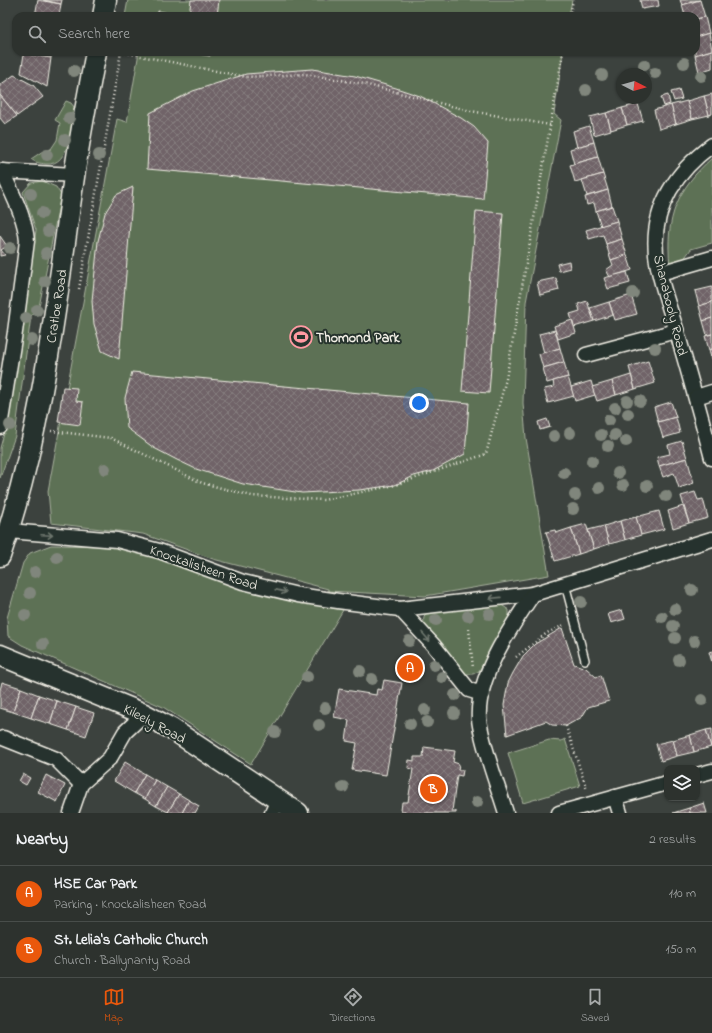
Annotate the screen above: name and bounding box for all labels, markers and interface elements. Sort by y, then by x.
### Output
search box [12,12,700,56]
icon: search [26,23,48,45]
text: Search here [58,23,130,45]
north arrow [616,68,652,104]
street label: Shanabooly Road [646,253,692,358]
street label: Cratloe Road [41,268,74,344]
sports icon: Thomond Park [288,324,314,350]
place label: Thomond Park [316,328,401,349]
your location [409,393,429,413]
one-way arrow [40,532,53,539]
street label: Knockalisheen Road [147,540,260,597]
one-way arrow [274,588,287,596]
one-way arrow [489,595,502,602]
one-way arrow [422,632,431,642]
pin: A [397,653,423,683]
street label: Kileely Road [119,699,189,751]
map controls [664,765,700,801]
button: layers [664,765,700,801]
pin: B [420,774,446,804]
text: Nearby [16,827,68,852]
text: 2 results [649,830,696,849]
text: HSE Car Park [54,873,137,895]
text: A [25,884,33,903]
text: 110 m [669,884,696,903]
text: Parking · Knockalisheen Road [54,895,206,914]
text: St. Lelia's Catholic Church [54,929,208,951]
text: B [25,940,33,959]
text: 150 m [665,940,696,959]
text: Church · Ballynanty Road [54,951,190,970]
tab: Map [103,986,125,1026]
tab: Directions [330,986,375,1026]
tab: Saved [581,986,609,1026]

